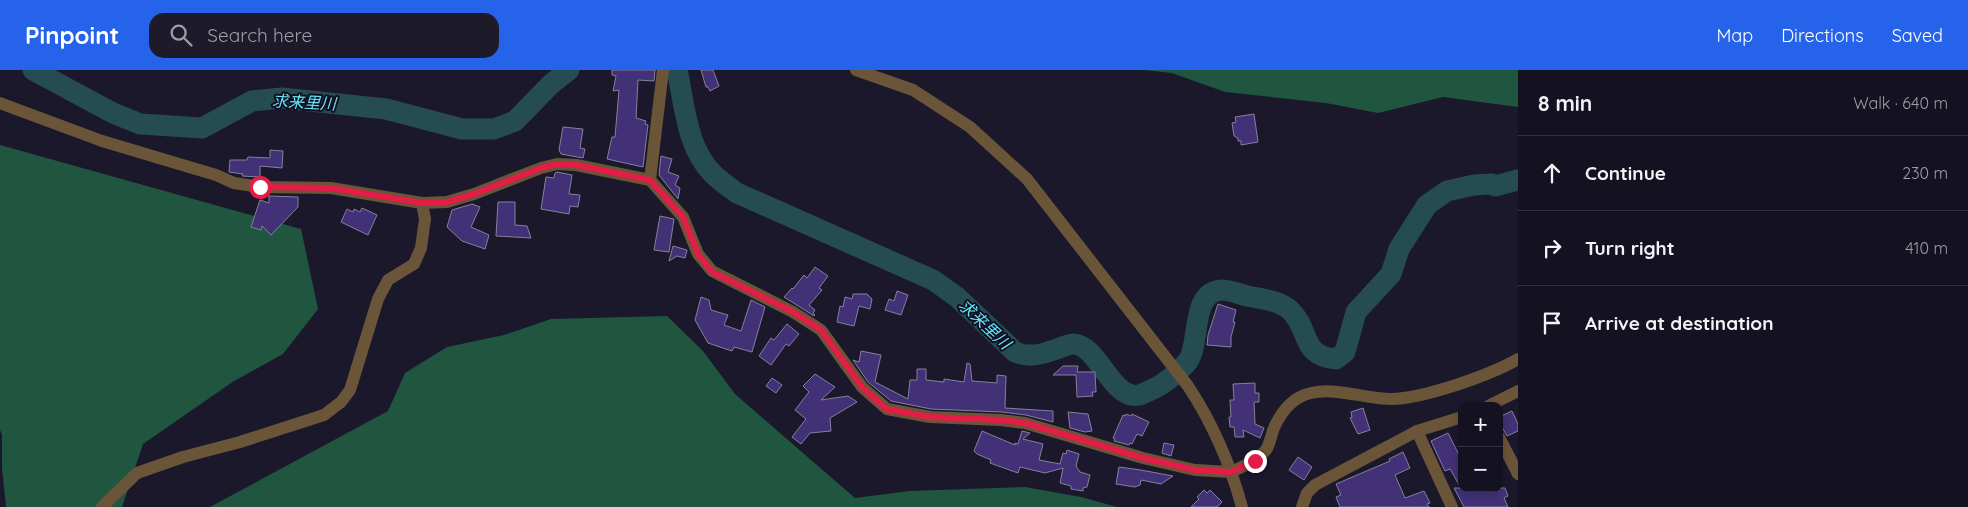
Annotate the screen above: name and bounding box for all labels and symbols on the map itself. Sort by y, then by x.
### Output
water label: 求来里川 [272,90,338,114]
route start [249,176,272,199]
water label: 求来里川 [955,295,1017,354]
route end [1244,450,1267,473]

